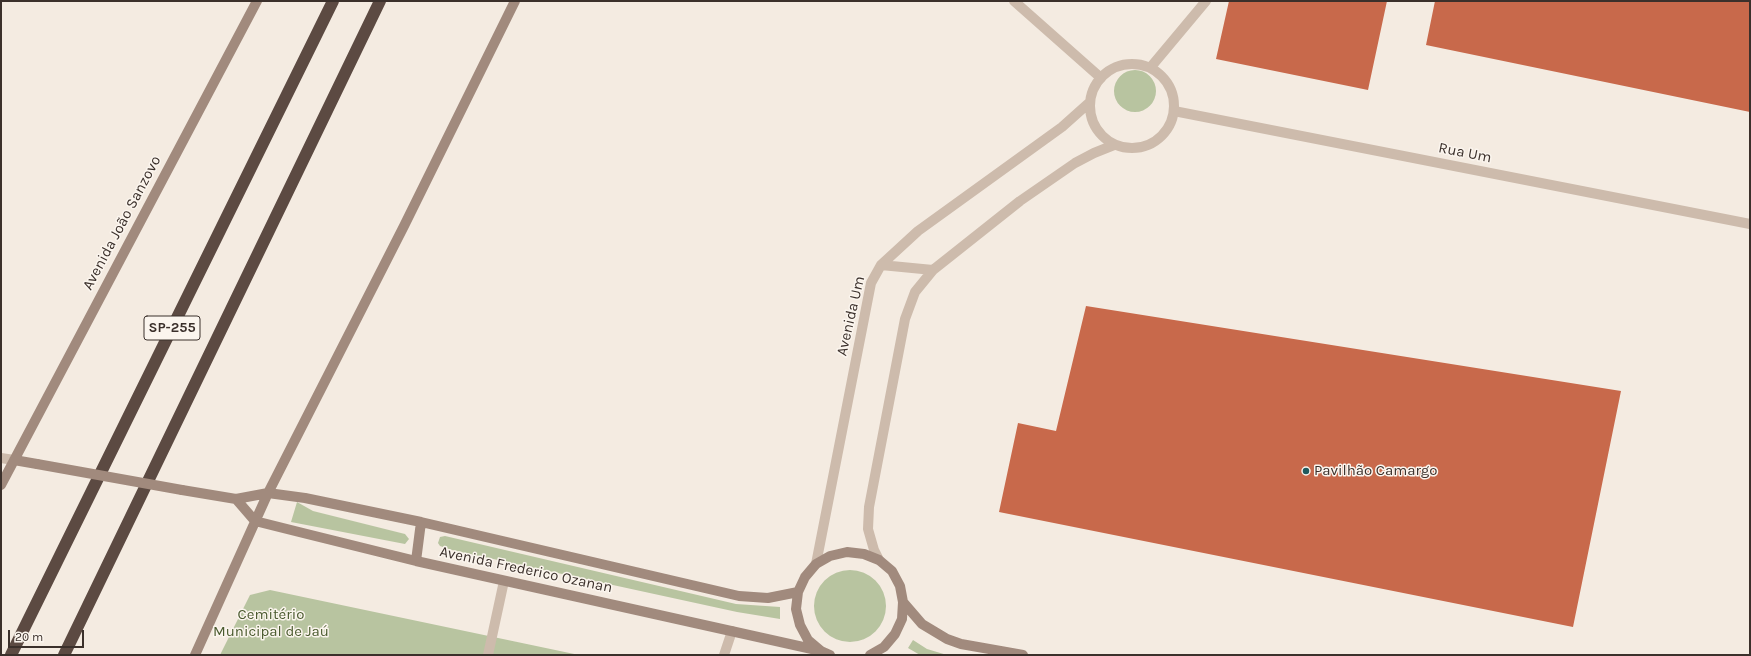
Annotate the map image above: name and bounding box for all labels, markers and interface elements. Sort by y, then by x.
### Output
street label: Rua Um [1437,139,1493,167]
street label: Avenida João Sanzovo [79,153,165,293]
street label: Avenida Um [833,274,869,358]
road number: SP-255 [144,316,200,340]
place label: Pavilhão Camargo [1314,462,1437,480]
marker: Pavilhão Camargo [1301,466,1311,476]
street label: Avenida Frederico Ozanan [438,543,614,597]
park label: Cemitério Municipal de Jaú [213,606,329,641]
scale bar [10,622,86,648]
text: 20 m [15,630,43,644]

